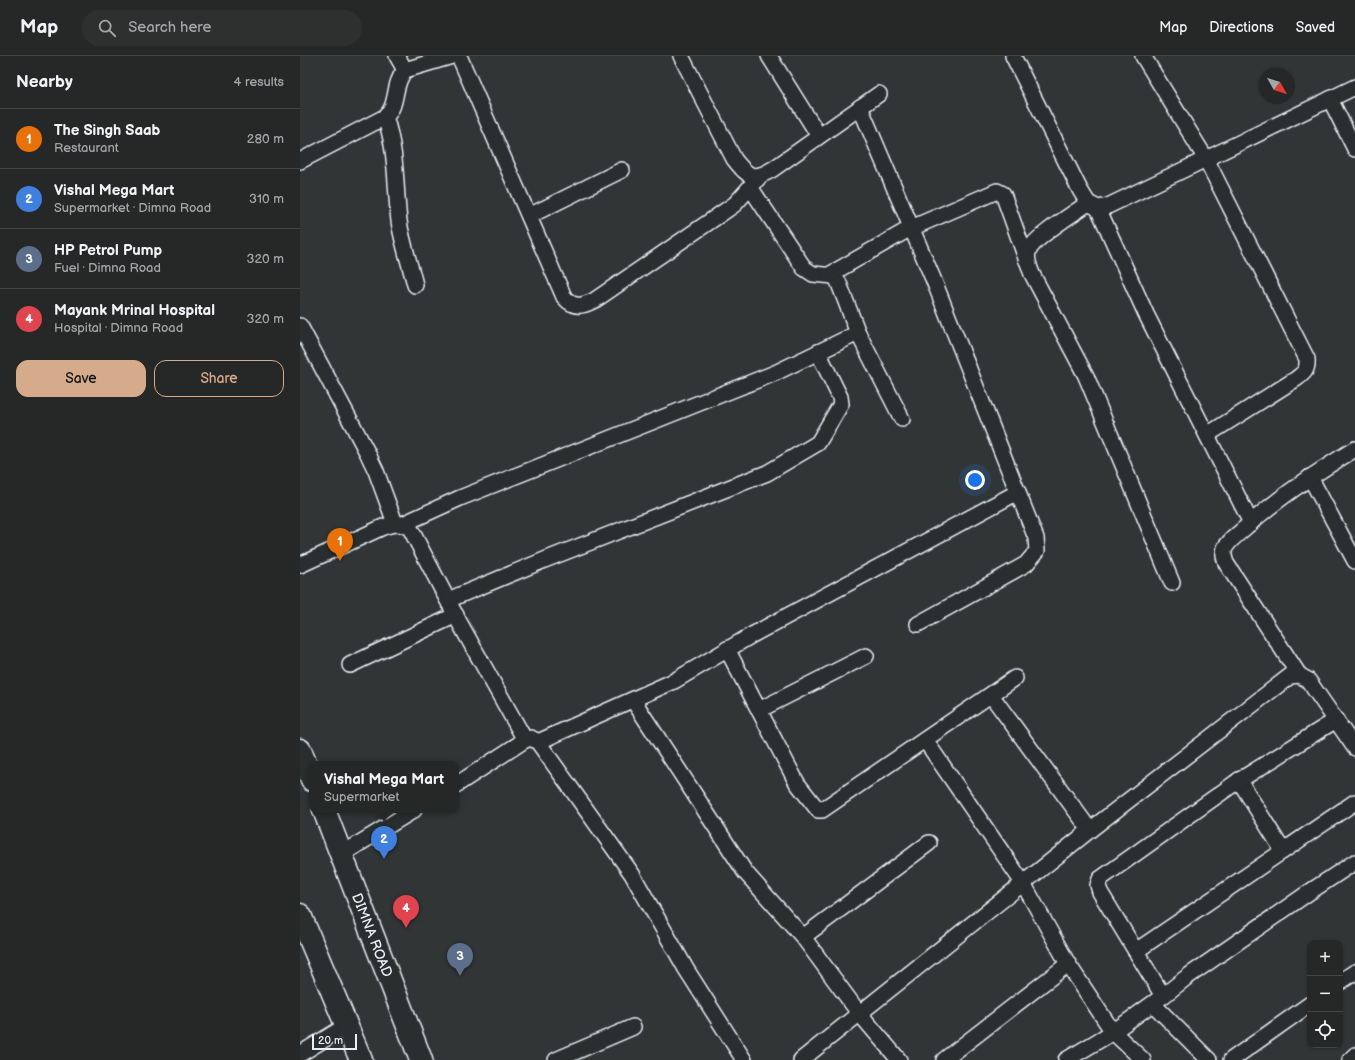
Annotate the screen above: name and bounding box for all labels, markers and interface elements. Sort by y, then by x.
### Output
search box [82,10,362,46]
text: Map [20,16,58,39]
icon: search [96,17,118,39]
text: Search here [128,18,211,37]
text: Map [1159,19,1187,36]
text: Directions [1209,19,1274,36]
text: Saved [1296,19,1335,36]
north arrow [1259,68,1295,104]
text: Nearby [16,72,73,92]
text: 4 results [234,74,284,90]
text: The Singh Saab [54,121,160,140]
text: 1 [26,131,32,147]
text: 280 m [247,131,284,147]
text: Restaurant [54,140,119,156]
text: Vishal Mega Mart [54,181,174,200]
text: 2 [25,191,33,207]
text: 310 m [249,191,284,207]
text: Supermarket · Dimna Road [54,200,211,216]
text: HP Petrol Pump [54,241,162,260]
text: 3 [25,251,33,267]
text: 320 m [246,251,284,267]
text: Fuel · Dimna Road [54,260,161,276]
text: Mayank Mrinal Hospital [54,301,215,320]
text: 4 [25,311,33,327]
text: 320 m [246,311,284,327]
text: Hospital · Dimna Road [54,320,183,336]
button: Save [16,360,146,397]
button: Share [154,360,284,397]
your location [965,470,985,490]
pin: 1 [327,528,353,561]
popup [309,761,459,813]
text: Vishal Mega Mart [324,770,444,789]
text: Supermarket [324,789,400,805]
pin: 2 [371,826,397,859]
street label: DIMNA ROAD [349,891,396,979]
pin: 4 [393,895,419,928]
map controls [1307,940,1343,1048]
button: + [1307,940,1343,976]
pin: 3 [447,943,473,976]
button: − [1307,976,1343,1012]
button: locate [1307,1012,1343,1048]
scale bar [312,1032,357,1051]
text: 20 m [318,1034,343,1047]

